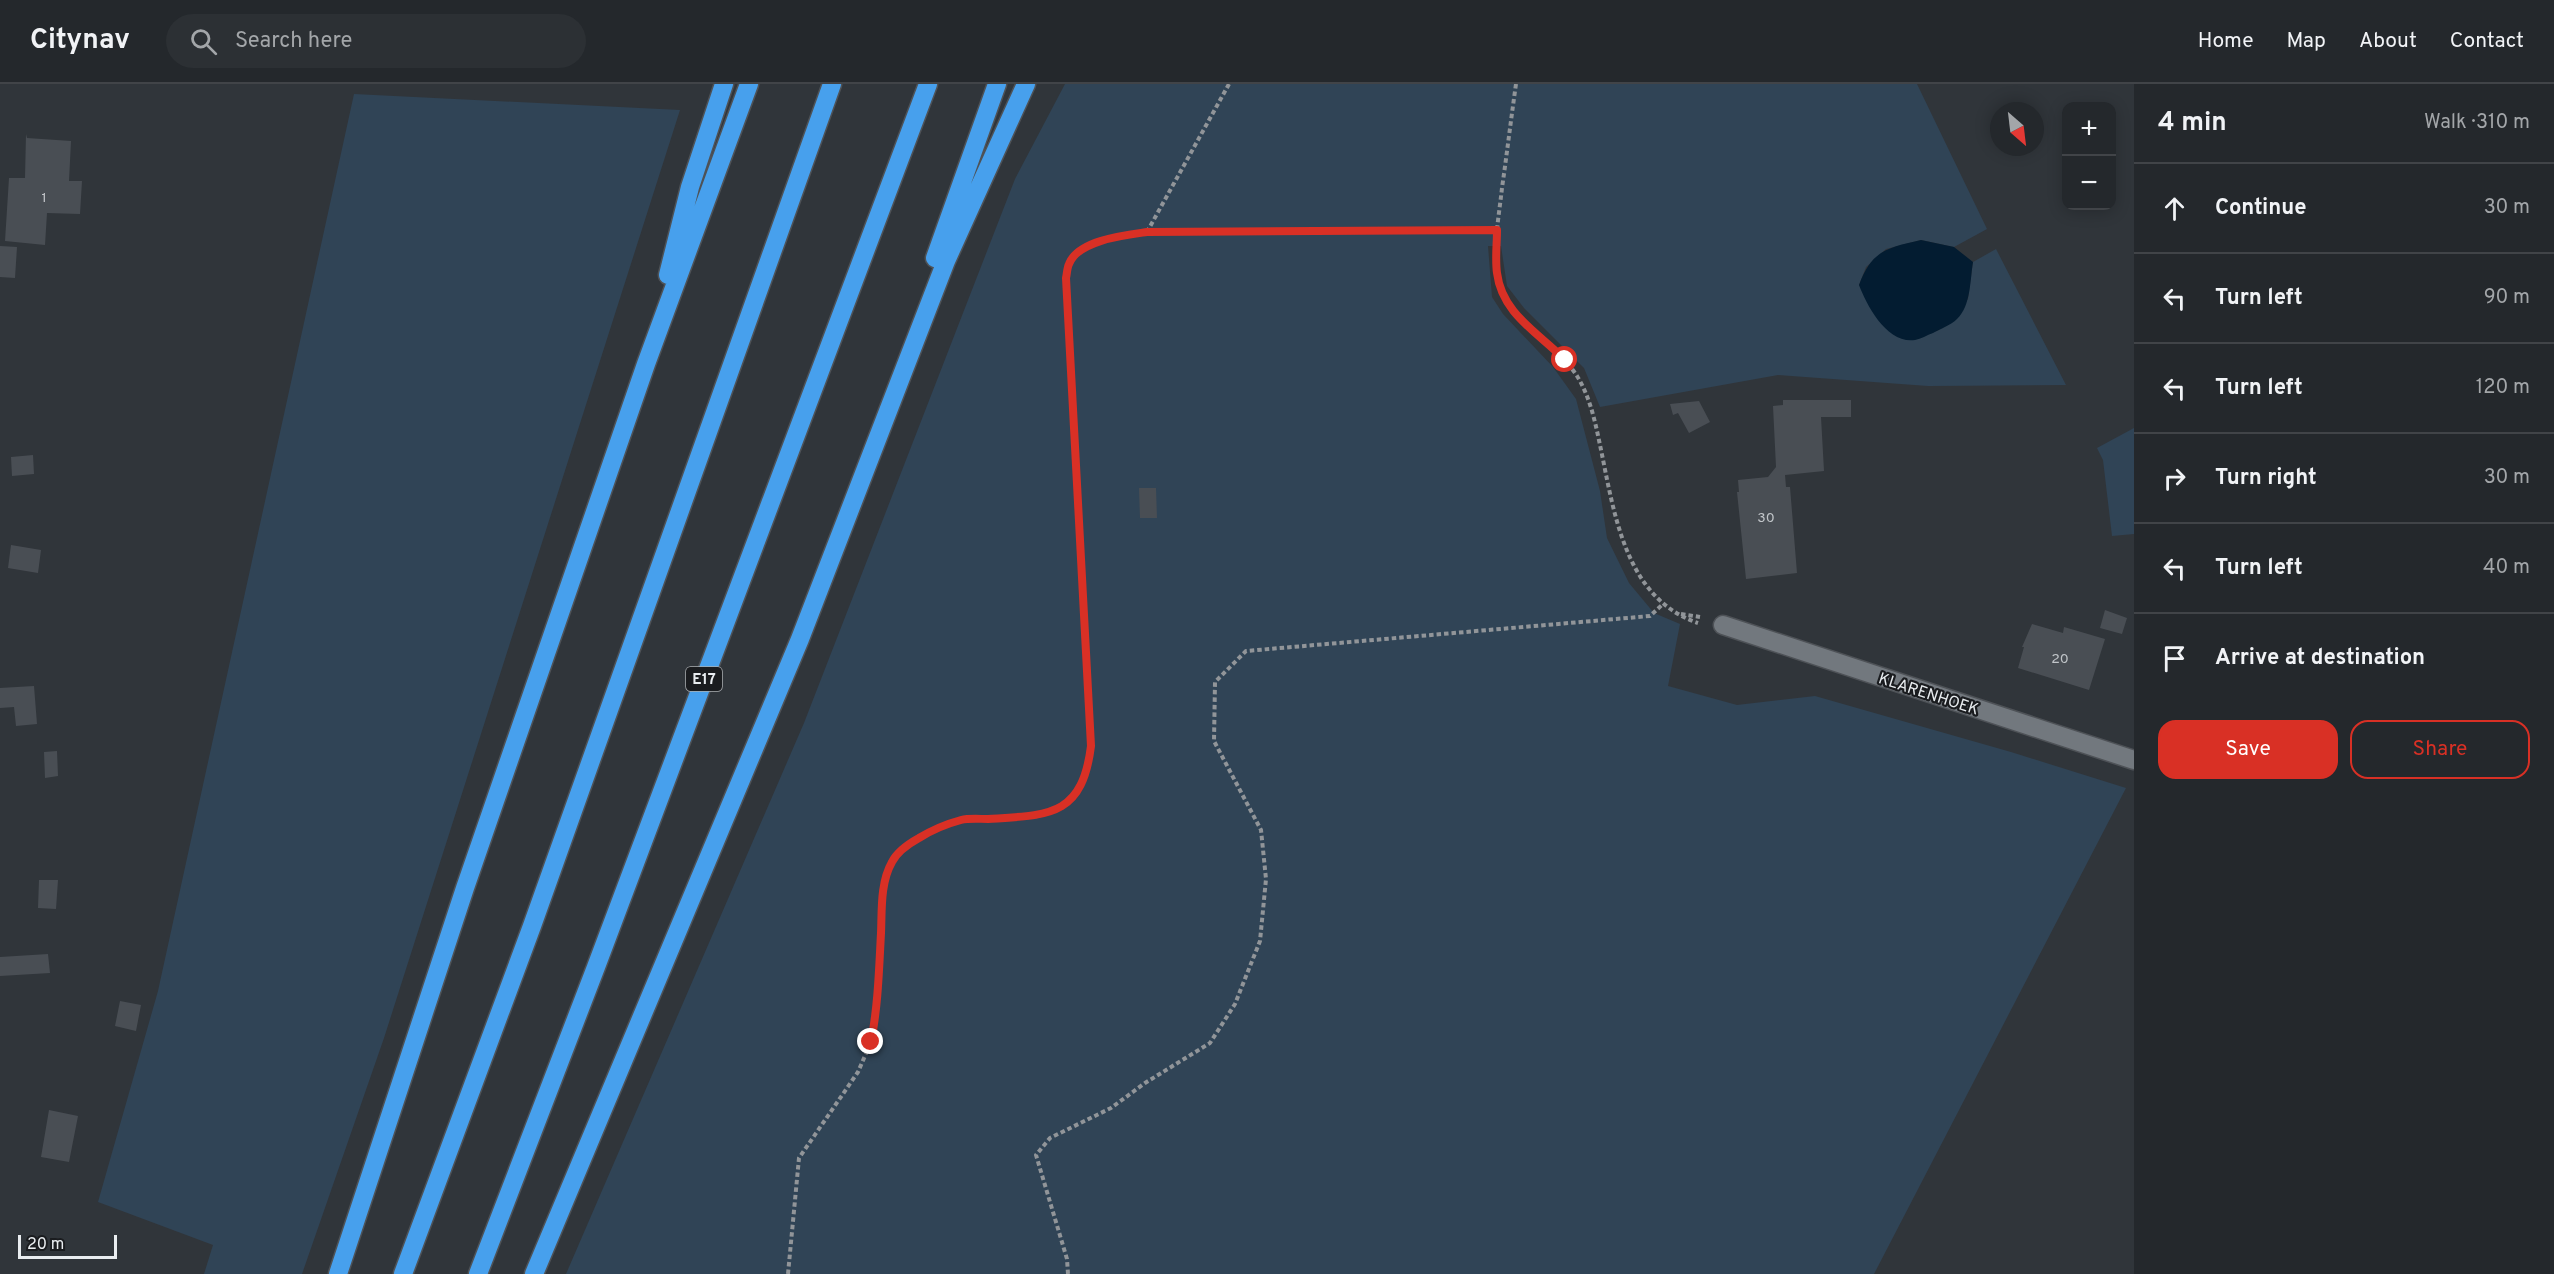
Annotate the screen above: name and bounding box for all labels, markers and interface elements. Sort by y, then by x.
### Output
search box [166,14,586,68]
text: Citynav [30,23,130,59]
icon: search [187,25,220,58]
text: Search here [235,28,352,55]
text: Home [2198,28,2254,55]
text: Map [2287,28,2326,55]
text: About [2359,28,2417,55]
text: Contact [2450,28,2524,55]
north arrow [1990,102,2044,156]
map controls [2062,102,2116,210]
button: + [2062,102,2116,156]
text: 4 min [2158,107,2227,140]
text: Walk · 310 m [2424,110,2530,136]
button: − [2062,156,2116,210]
house number: 1 [41,190,47,207]
icon: ahead [2158,192,2191,225]
text: Continue [2215,195,2306,222]
text: 30 m [2484,195,2530,221]
icon: left [2158,282,2191,315]
text: Turn left [2215,285,2303,312]
text: 90 m [2484,285,2530,311]
route start [1551,346,1577,372]
icon: left [2158,372,2191,405]
text: Turn left [2215,375,2303,402]
text: 120 m [2476,375,2530,401]
icon: right [2158,462,2191,495]
text: Turn right [2215,465,2317,492]
text: 30 m [2484,465,2530,491]
house number: 30 [1757,510,1775,527]
icon: left [2158,552,2191,585]
text: Turn left [2215,555,2303,582]
text: 40 m [2483,555,2530,581]
icon: arrive [2158,642,2191,675]
text: Arrive at destination [2215,645,2425,672]
house number: 20 [2051,651,2069,668]
road number: E17 [686,667,722,691]
street label: KLARENHOEK [1876,669,1981,721]
button: Save [2158,720,2338,779]
button: Share [2350,720,2530,779]
route end [857,1028,883,1054]
scale bar [18,1232,117,1260]
text: 20 m [27,1235,64,1255]

